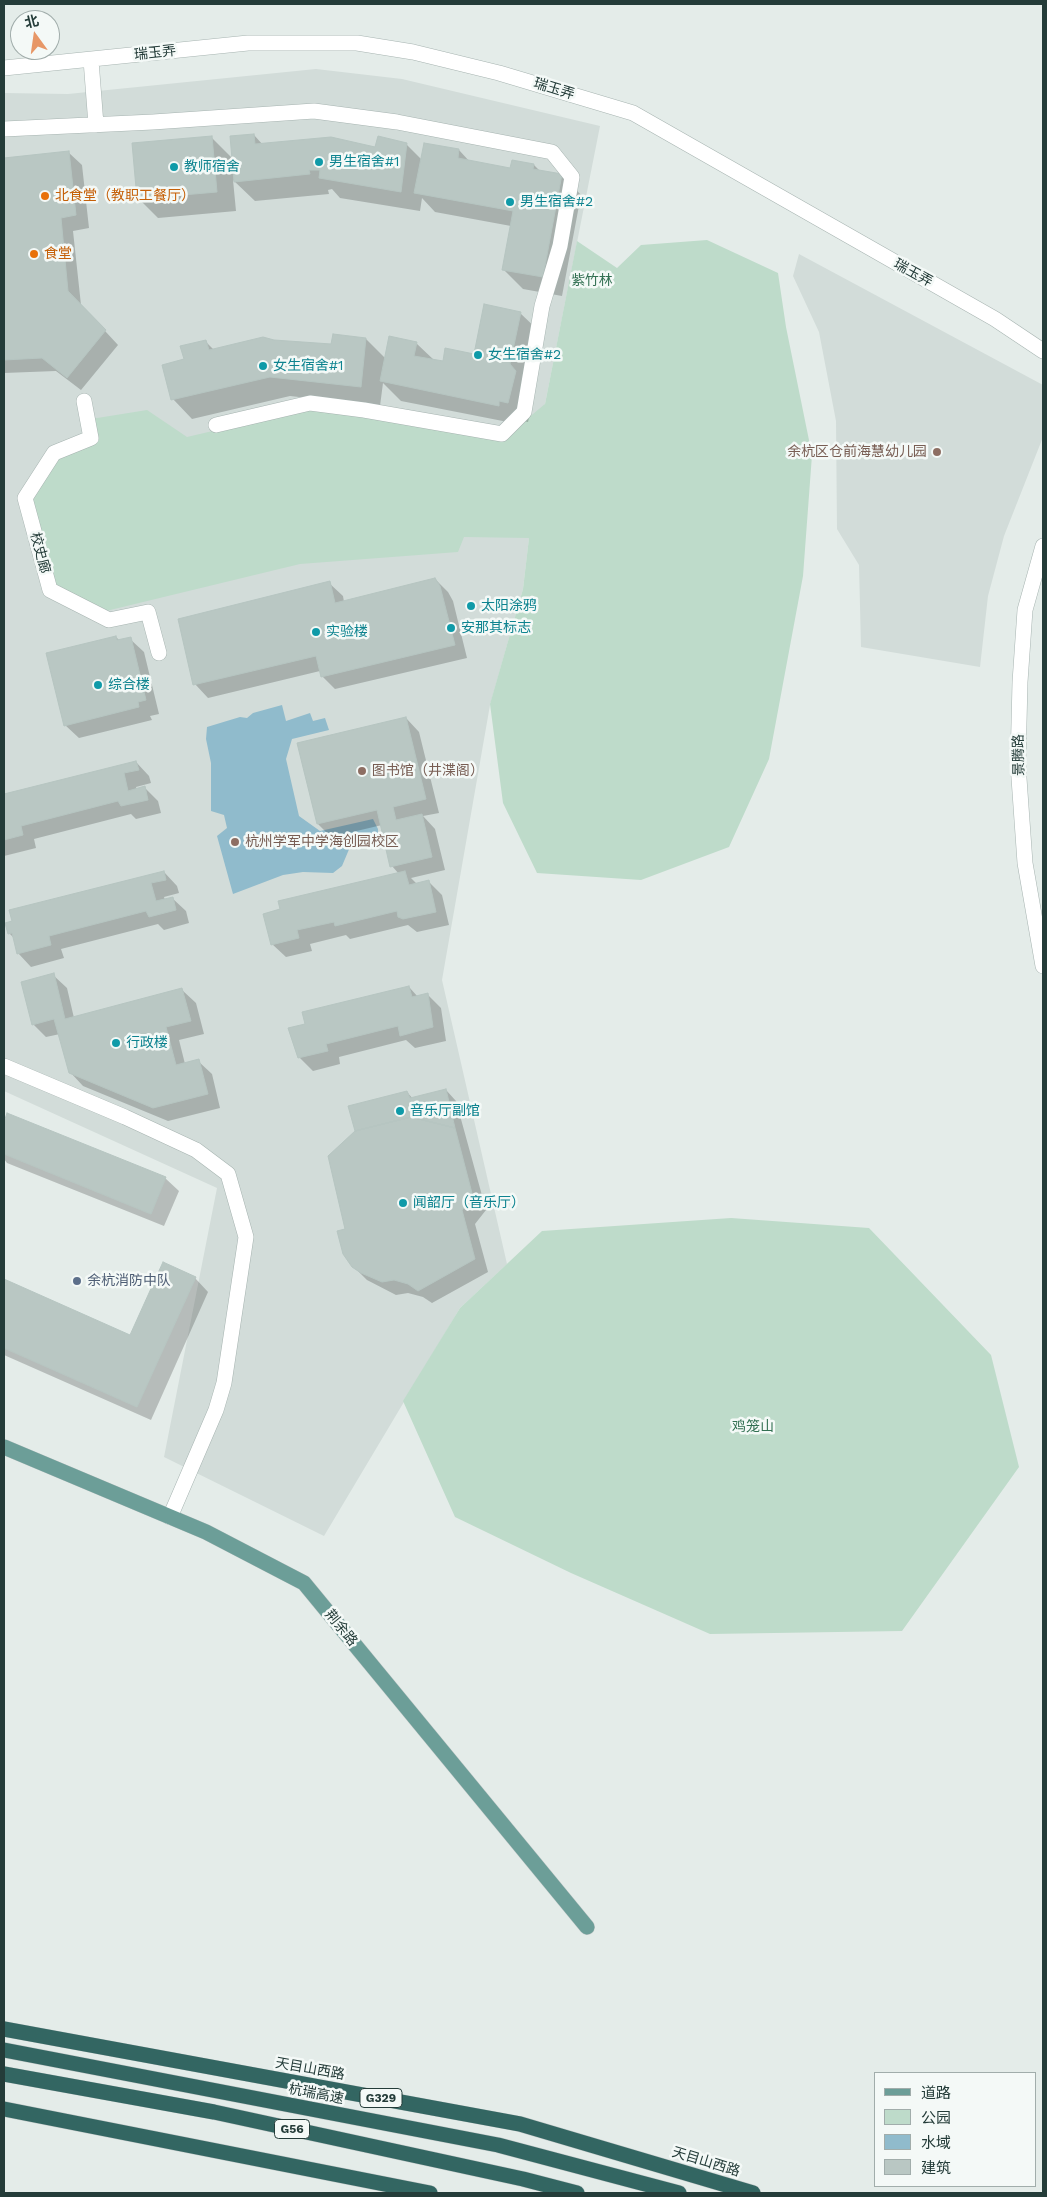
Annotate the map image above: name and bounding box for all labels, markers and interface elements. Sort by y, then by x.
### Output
north arrow [10,10,60,60]
text: 北 [23,12,40,31]
street label: 瑞玉弄 [133,42,177,64]
street label: 瑞玉弄 [531,75,577,103]
place label: 男生宿舍#1 [329,154,399,170]
marker: 男生宿舍#1 [313,156,325,168]
place label: 教师宿舍 [184,159,240,175]
marker: 教师宿舍 [168,161,180,173]
place label: 北食堂（教职工餐厅） [55,188,195,204]
marker: 北食堂（教职工餐厅） [39,190,51,202]
place label: 男生宿舍#2 [520,194,593,210]
marker: 男生宿舍#2 [504,196,516,208]
place label: 食堂 [44,246,72,262]
marker: 食堂 [28,248,40,260]
street label: 瑞玉弄 [891,255,935,291]
park label: 紫竹林 [571,273,613,289]
place label: 女生宿舍#2 [488,347,561,363]
marker: 女生宿舍#2 [472,349,484,361]
place label: 女生宿舍#1 [273,358,343,374]
marker: 女生宿舍#1 [257,360,269,372]
place label: 余杭区仓前海慧幼儿园 [787,444,927,460]
marker: 余杭区仓前海慧幼儿园 [931,446,943,458]
street label: 校史廊 [26,531,54,575]
place label: 太阳涂鸦 [481,598,537,614]
marker: 太阳涂鸦 [465,600,477,612]
place label: 安那其标志 [461,620,531,636]
marker: 安那其标志 [445,622,457,634]
place label: 实验楼 [326,624,368,640]
marker: 实验楼 [310,626,322,638]
place label: 综合楼 [108,677,150,693]
marker: 综合楼 [92,679,104,691]
street label: 景腾路 [1010,734,1028,776]
place label: 图书馆（井渫阁） [372,763,484,779]
marker: 图书馆（井渫阁） [356,765,368,777]
place label: 杭州学军中学海创园校区 [245,834,399,850]
marker: 杭州学军中学海创园校区 [229,836,241,848]
place label: 行政楼 [126,1035,168,1051]
marker: 行政楼 [110,1037,122,1049]
place label: 音乐厅副馆 [410,1103,480,1119]
marker: 音乐厅副馆 [394,1105,406,1117]
place label: 闻韶厅（音乐厅） [413,1195,525,1211]
marker: 闻韶厅（音乐厅） [397,1197,409,1209]
place label: 余杭消防中队 [87,1273,171,1289]
marker: 余杭消防中队 [71,1275,83,1287]
park label: 鸡笼山 [732,1419,774,1435]
street label: 荆余路 [321,1606,361,1650]
street label: 天目山西路 [274,2055,346,2083]
legend [874,2072,1037,2187]
street label: 杭瑞高速 [287,2080,345,2108]
text: 道路 [921,2084,951,2102]
road number: G329 [360,2088,402,2108]
text: 公园 [921,2109,951,2127]
road number: G56 [274,2120,310,2138]
text: 水域 [921,2134,951,2152]
street label: 天目山西路 [670,2144,742,2180]
text: 建筑 [921,2159,951,2177]

